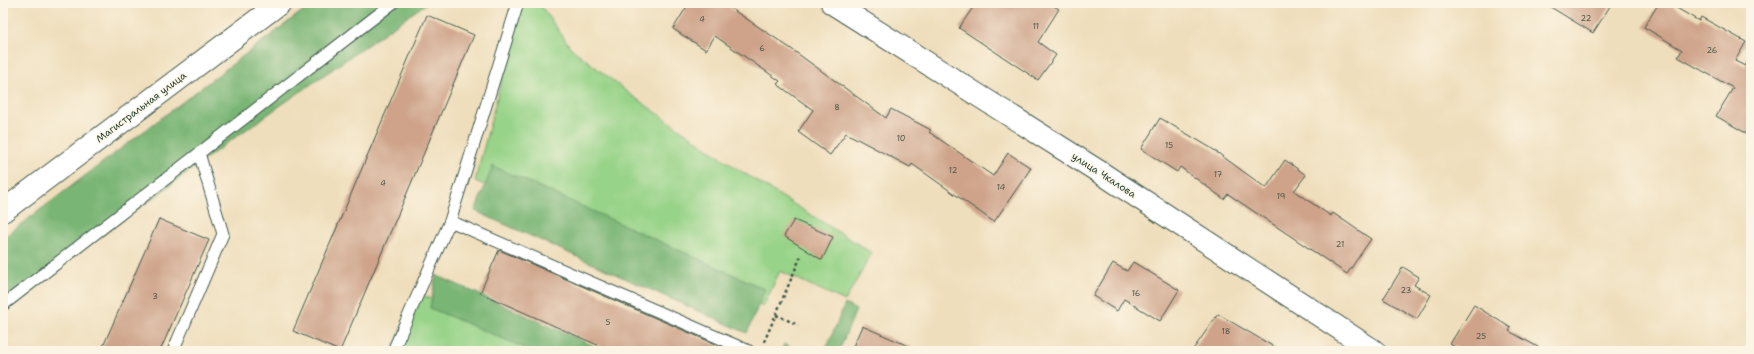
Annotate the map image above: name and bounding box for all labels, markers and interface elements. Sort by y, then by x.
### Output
house number: 22 [1581,13,1592,24]
house number: 4 [699,14,705,25]
house number: 11 [1033,21,1039,32]
house number: 6 [759,43,765,54]
house number: 26 [1707,45,1718,56]
street label: Магистральная улица [93,68,189,145]
house number: 8 [834,102,840,113]
house number: 10 [897,133,905,144]
house number: 15 [1165,140,1173,151]
street label: улица Чкалова [1069,149,1139,201]
house number: 12 [949,165,958,176]
house number: 17 [1214,169,1223,180]
house number: 4 [380,178,386,189]
house number: 14 [997,182,1006,193]
house number: 19 [1277,191,1285,202]
house number: 21 [1336,239,1344,250]
house number: 23 [1401,285,1411,296]
house number: 16 [1132,288,1141,299]
house number: 3 [152,291,158,302]
house number: 5 [606,317,611,328]
house number: 18 [1222,326,1230,337]
house number: 25 [1476,331,1486,342]

